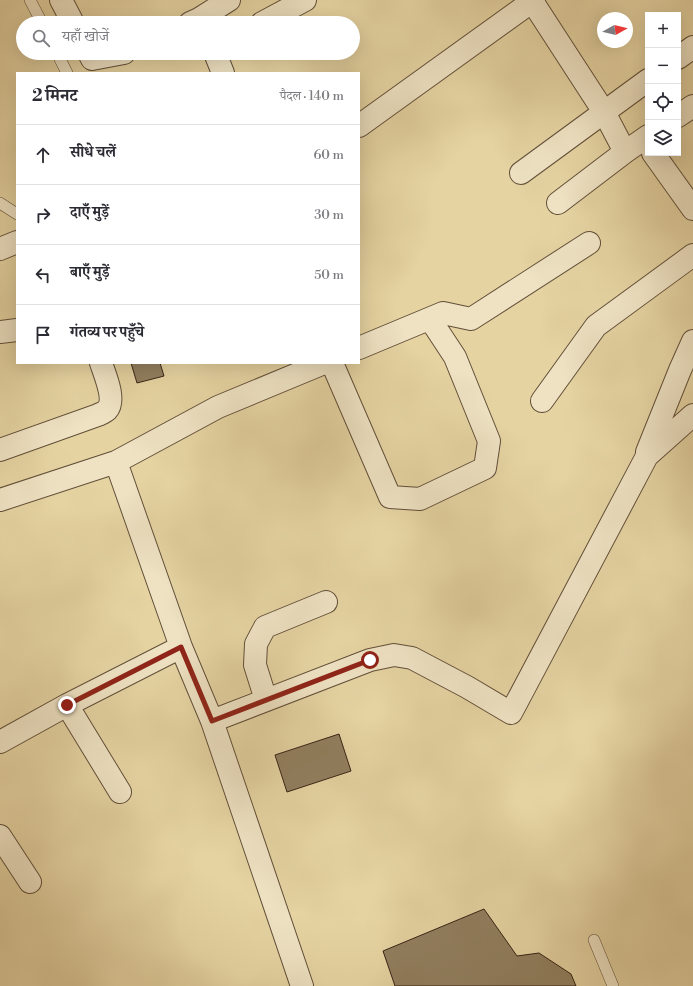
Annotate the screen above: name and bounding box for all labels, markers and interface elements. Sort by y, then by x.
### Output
north arrow [597,12,633,48]
map controls [645,12,681,156]
button: + [645,12,681,48]
search box [16,16,360,60]
icon: search [30,27,52,49]
text: यहाँ खोजें [62,27,109,46]
button: − [645,48,681,84]
button: locate [645,84,681,120]
text: 2 मिनट [32,85,78,107]
text: पैदल · 140 m [280,88,344,104]
button: layers [645,120,681,156]
text: सीधे चलें [70,143,116,162]
icon: ahead [32,144,54,166]
text: 60 m [313,147,344,163]
text: दाएँ मुड़ें [70,203,109,222]
icon: right [32,204,54,226]
text: 30 m [314,207,344,223]
text: बाएँ मुड़ें [70,263,110,282]
icon: left [32,264,54,286]
text: 50 m [314,267,344,283]
text: गंतव्य पर पहुँचे [70,323,144,342]
icon: arrive [32,324,54,346]
route start [361,651,379,669]
route end [58,696,76,714]

